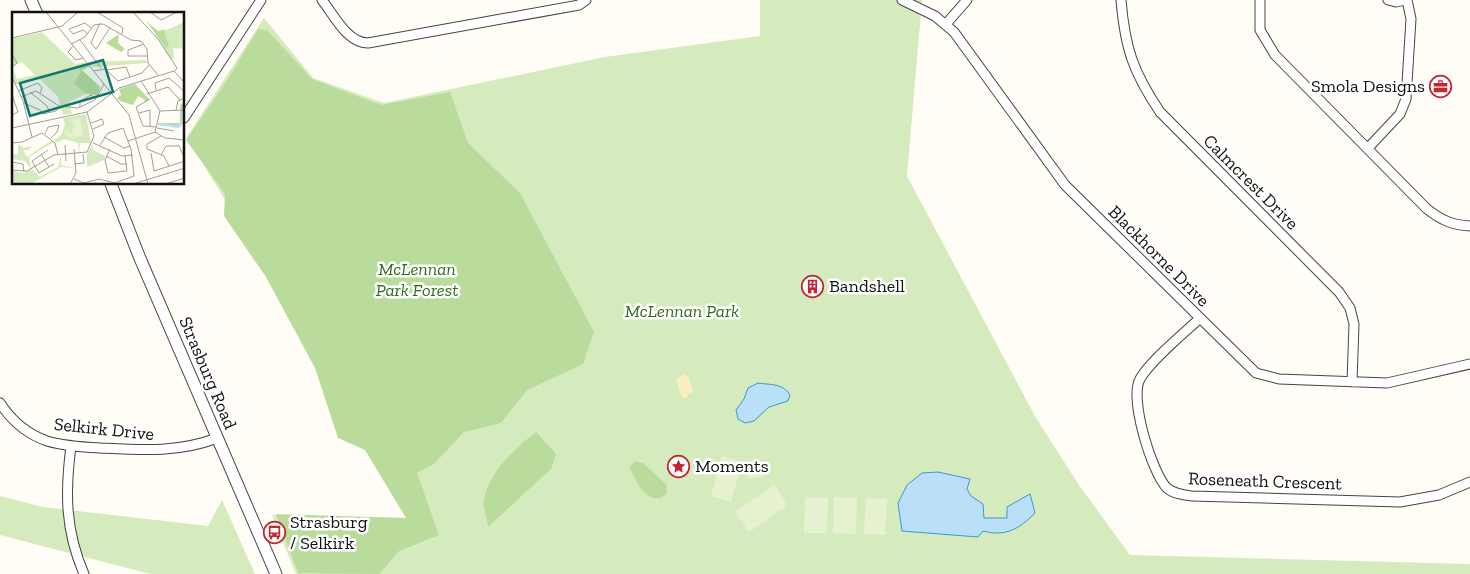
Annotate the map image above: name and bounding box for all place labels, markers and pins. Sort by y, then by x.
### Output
office icon: Smola Designs [1429,74,1453,98]
place label: Smola Designs [1311,75,1425,97]
building icon: Bandshell [801,274,825,298]
place label: Bandshell [829,275,905,297]
place icon: Moments [667,454,691,478]
place label: Moments [695,455,769,477]
place label: Strasburg / Selkirk [290,511,368,554]
bus stop icon: Strasburg / Selkirk [262,520,286,544]

